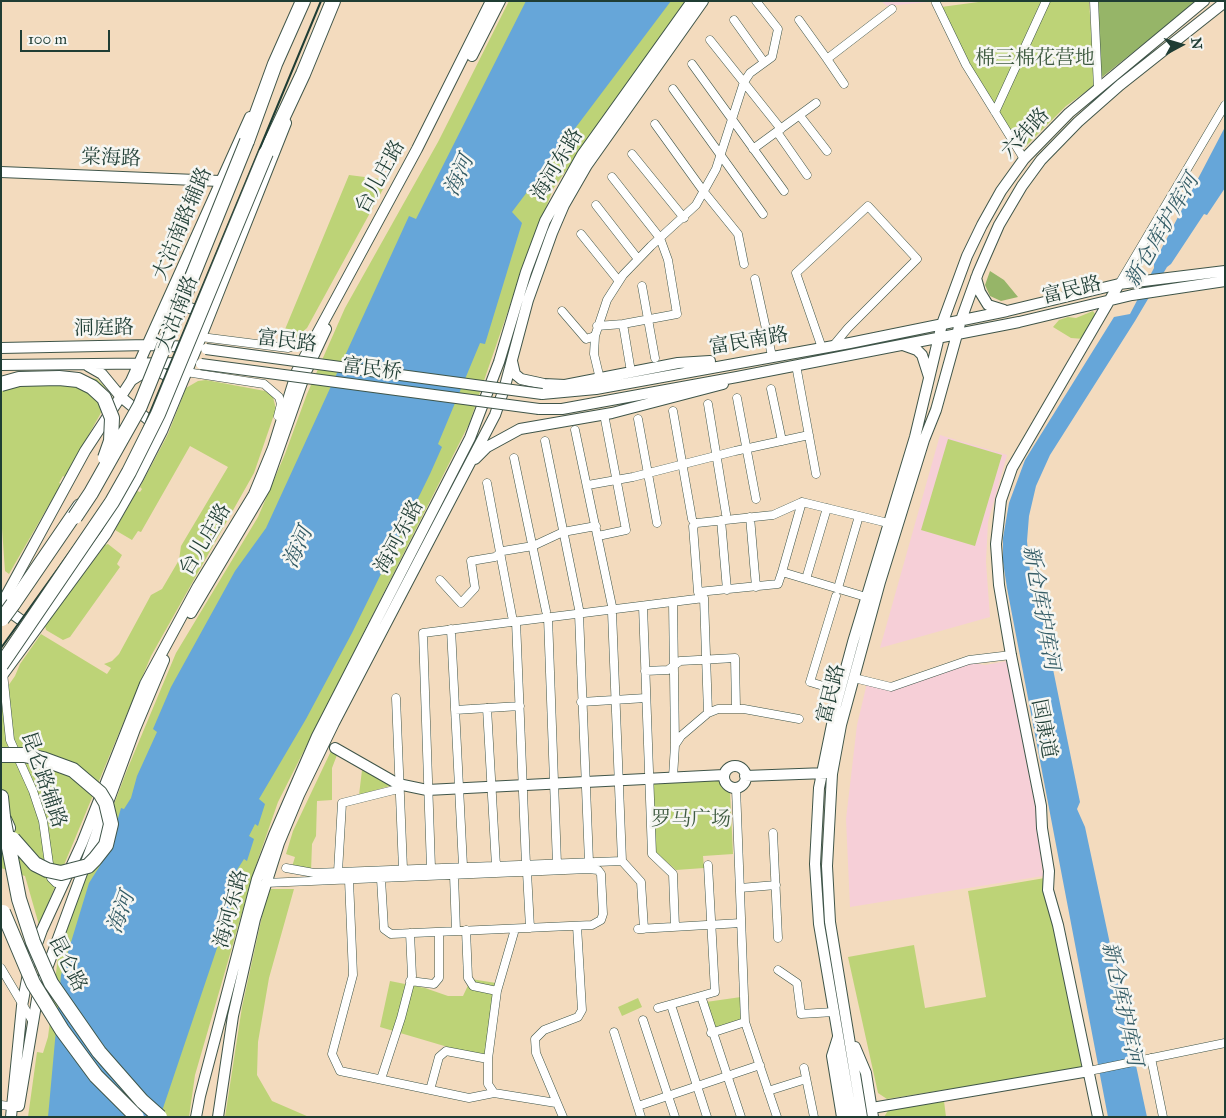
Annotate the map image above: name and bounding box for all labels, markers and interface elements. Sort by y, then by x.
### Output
scale bar [22,20,112,52]
north arrow [1156,20,1206,70]
text: 100 m [28,30,67,48]
text: N [1187,37,1205,50]
park label: 棉三棉花营地 [975,47,1095,71]
street label: 六纬路 [997,104,1055,164]
street label: 海河东路 [527,125,589,205]
street label: 台儿庄路 [351,136,411,218]
street label: 棠海路 [81,146,141,172]
water label: 海河 [440,152,480,200]
street label: 大沽南路辅路 [149,164,217,284]
water label: 新仓库护库河 [1121,170,1205,292]
street label: 大沽南路 [152,272,204,356]
street label: 富民路 [1040,272,1104,310]
street label: 洞庭路 [74,316,134,342]
street label: 富民南路 [708,323,790,361]
street label: 富民路 [256,326,318,358]
street label: 富民桥 [341,354,403,386]
street label: 海河东路 [371,496,429,578]
street label: 台儿庄路 [175,500,237,580]
water label: 海河 [279,524,319,572]
water label: 新仓库护库河 [1017,544,1063,672]
street label: 富民路 [813,662,851,726]
street label: 国康道 [1025,697,1061,761]
street label: 昆仑路辅路 [15,729,71,831]
park label: 罗马广场 [651,808,731,832]
street label: 海河东路 [210,867,254,951]
water label: 海河 [103,889,141,937]
street label: 昆仑路 [43,932,91,996]
water label: 新仓库护库河 [1096,940,1146,1068]

